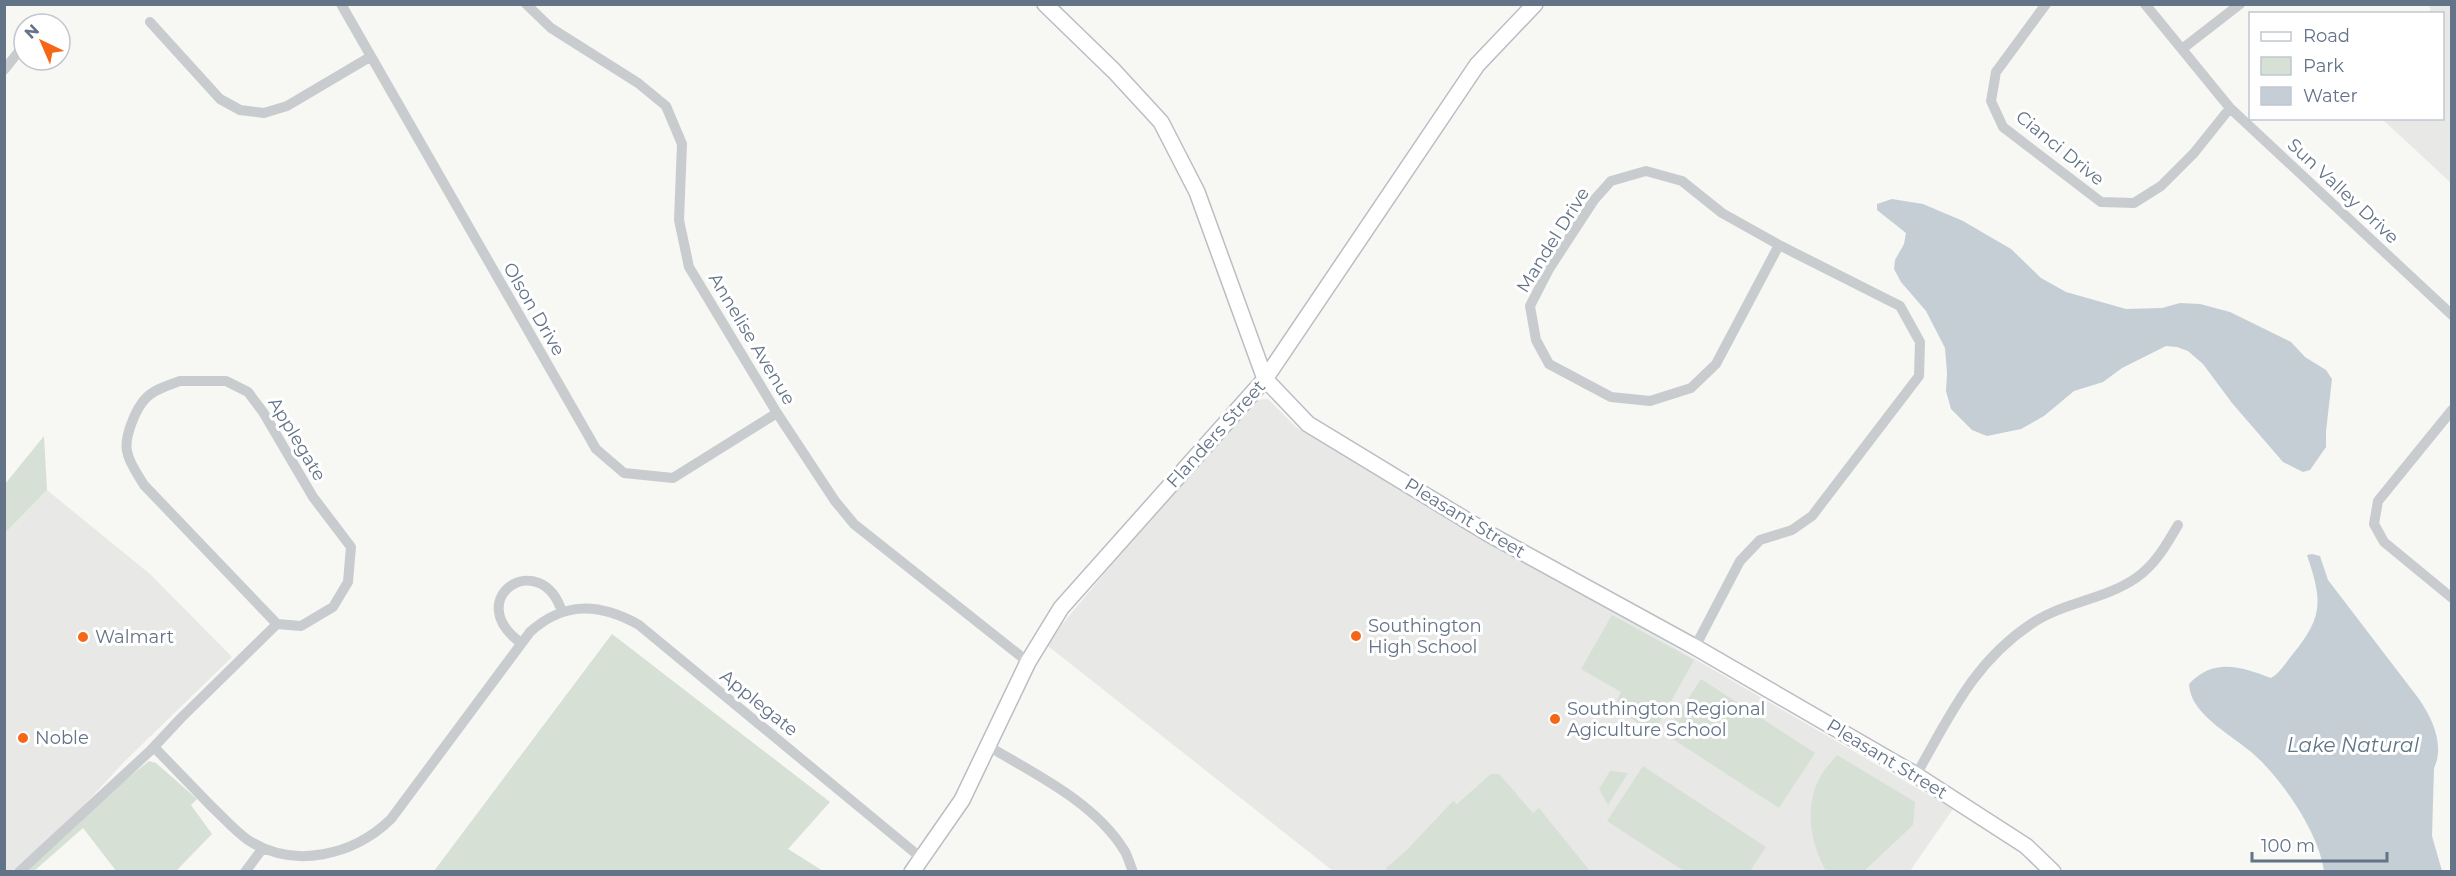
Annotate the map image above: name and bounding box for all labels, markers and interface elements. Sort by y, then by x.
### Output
north arrow [12,12,72,72]
legend [2249,12,2444,120]
text: N [21,20,43,43]
text: Road [2303,25,2350,47]
text: Park [2303,55,2344,77]
text: Water [2303,85,2358,107]
street label: Cianci Drive [2011,106,2109,190]
street label: Sun Valley Drive [2283,134,2403,248]
street label: Mandel Drive [1512,183,1594,297]
street label: Olson Drive [498,258,570,360]
street label: Annelise Avenue [704,269,800,409]
street label: Flanders Street [1162,376,1270,492]
street label: Applegate [263,393,331,485]
street label: Pleasant Street [1401,473,1529,563]
place label: Southington High School [1368,615,1482,658]
place label: Walmart [95,626,174,648]
marker: Southington High School [1349,629,1363,643]
marker: Walmart [76,630,90,644]
street label: Applegate [716,665,802,741]
place label: Southington Regional Agiculture School [1567,698,1765,741]
marker: Southington Regional Agiculture School [1548,712,1562,726]
street label: Pleasant Street [1823,714,1951,804]
place label: Noble [35,727,89,749]
marker: Noble [16,731,30,745]
water label: Lake Natural [2287,733,2420,757]
scale bar [2252,825,2387,863]
text: 100 m [2261,835,2315,857]

